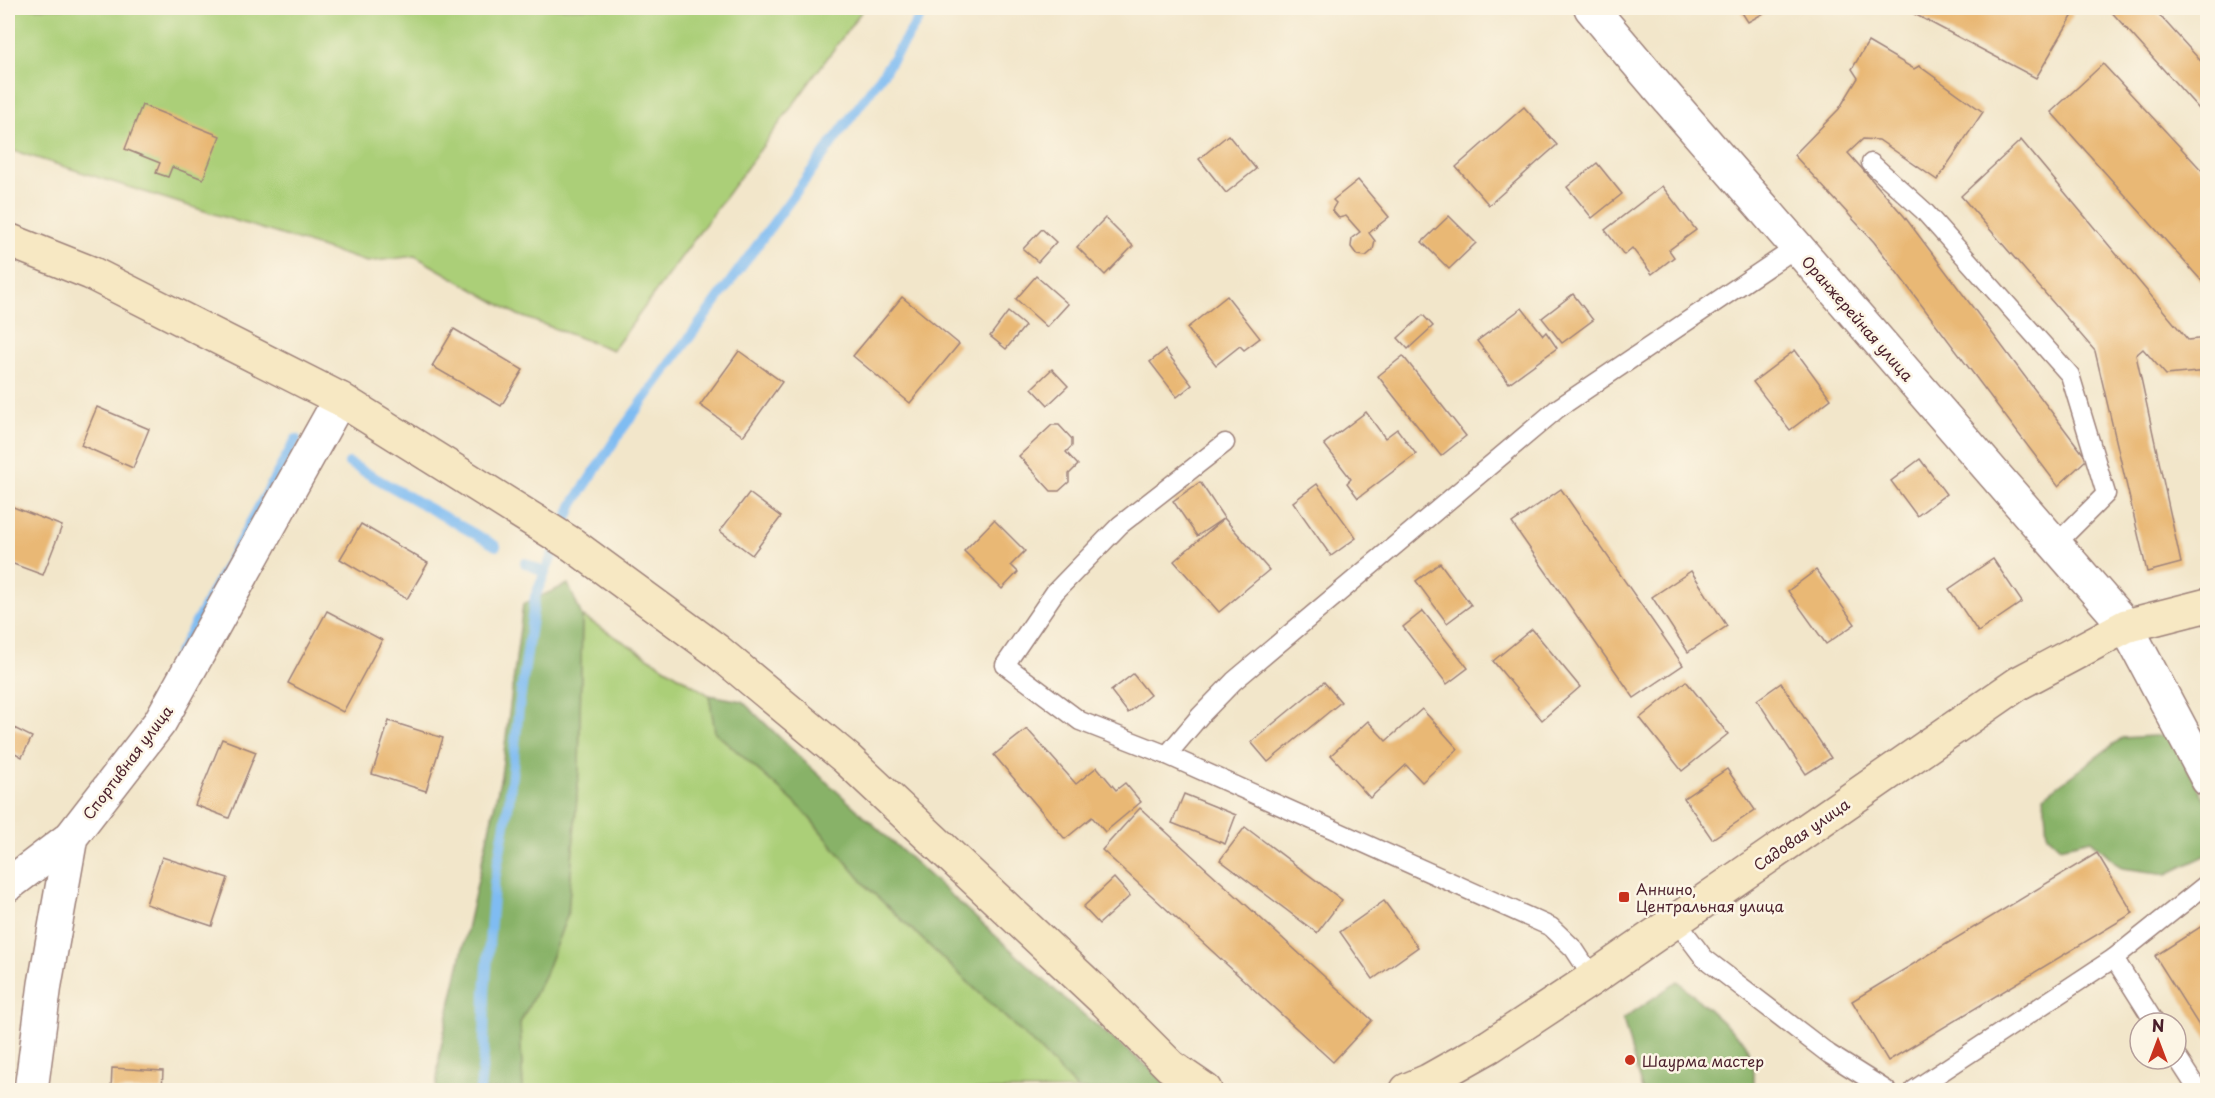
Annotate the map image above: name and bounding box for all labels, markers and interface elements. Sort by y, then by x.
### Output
street label: Оранжерейная улица [1797,250,1920,386]
street label: Спортивная улица [76,700,178,824]
street label: Садовая улица [1748,792,1854,876]
place label: Аннино, Центральная улица [1636,877,1784,917]
marker: Аннино, Центральная улица [1617,890,1631,904]
north arrow [2128,1011,2188,1071]
text: N [2152,1013,2164,1037]
place label: Шаурма мастер [1642,1049,1764,1072]
marker: Шаурма мастер [1623,1053,1637,1067]

